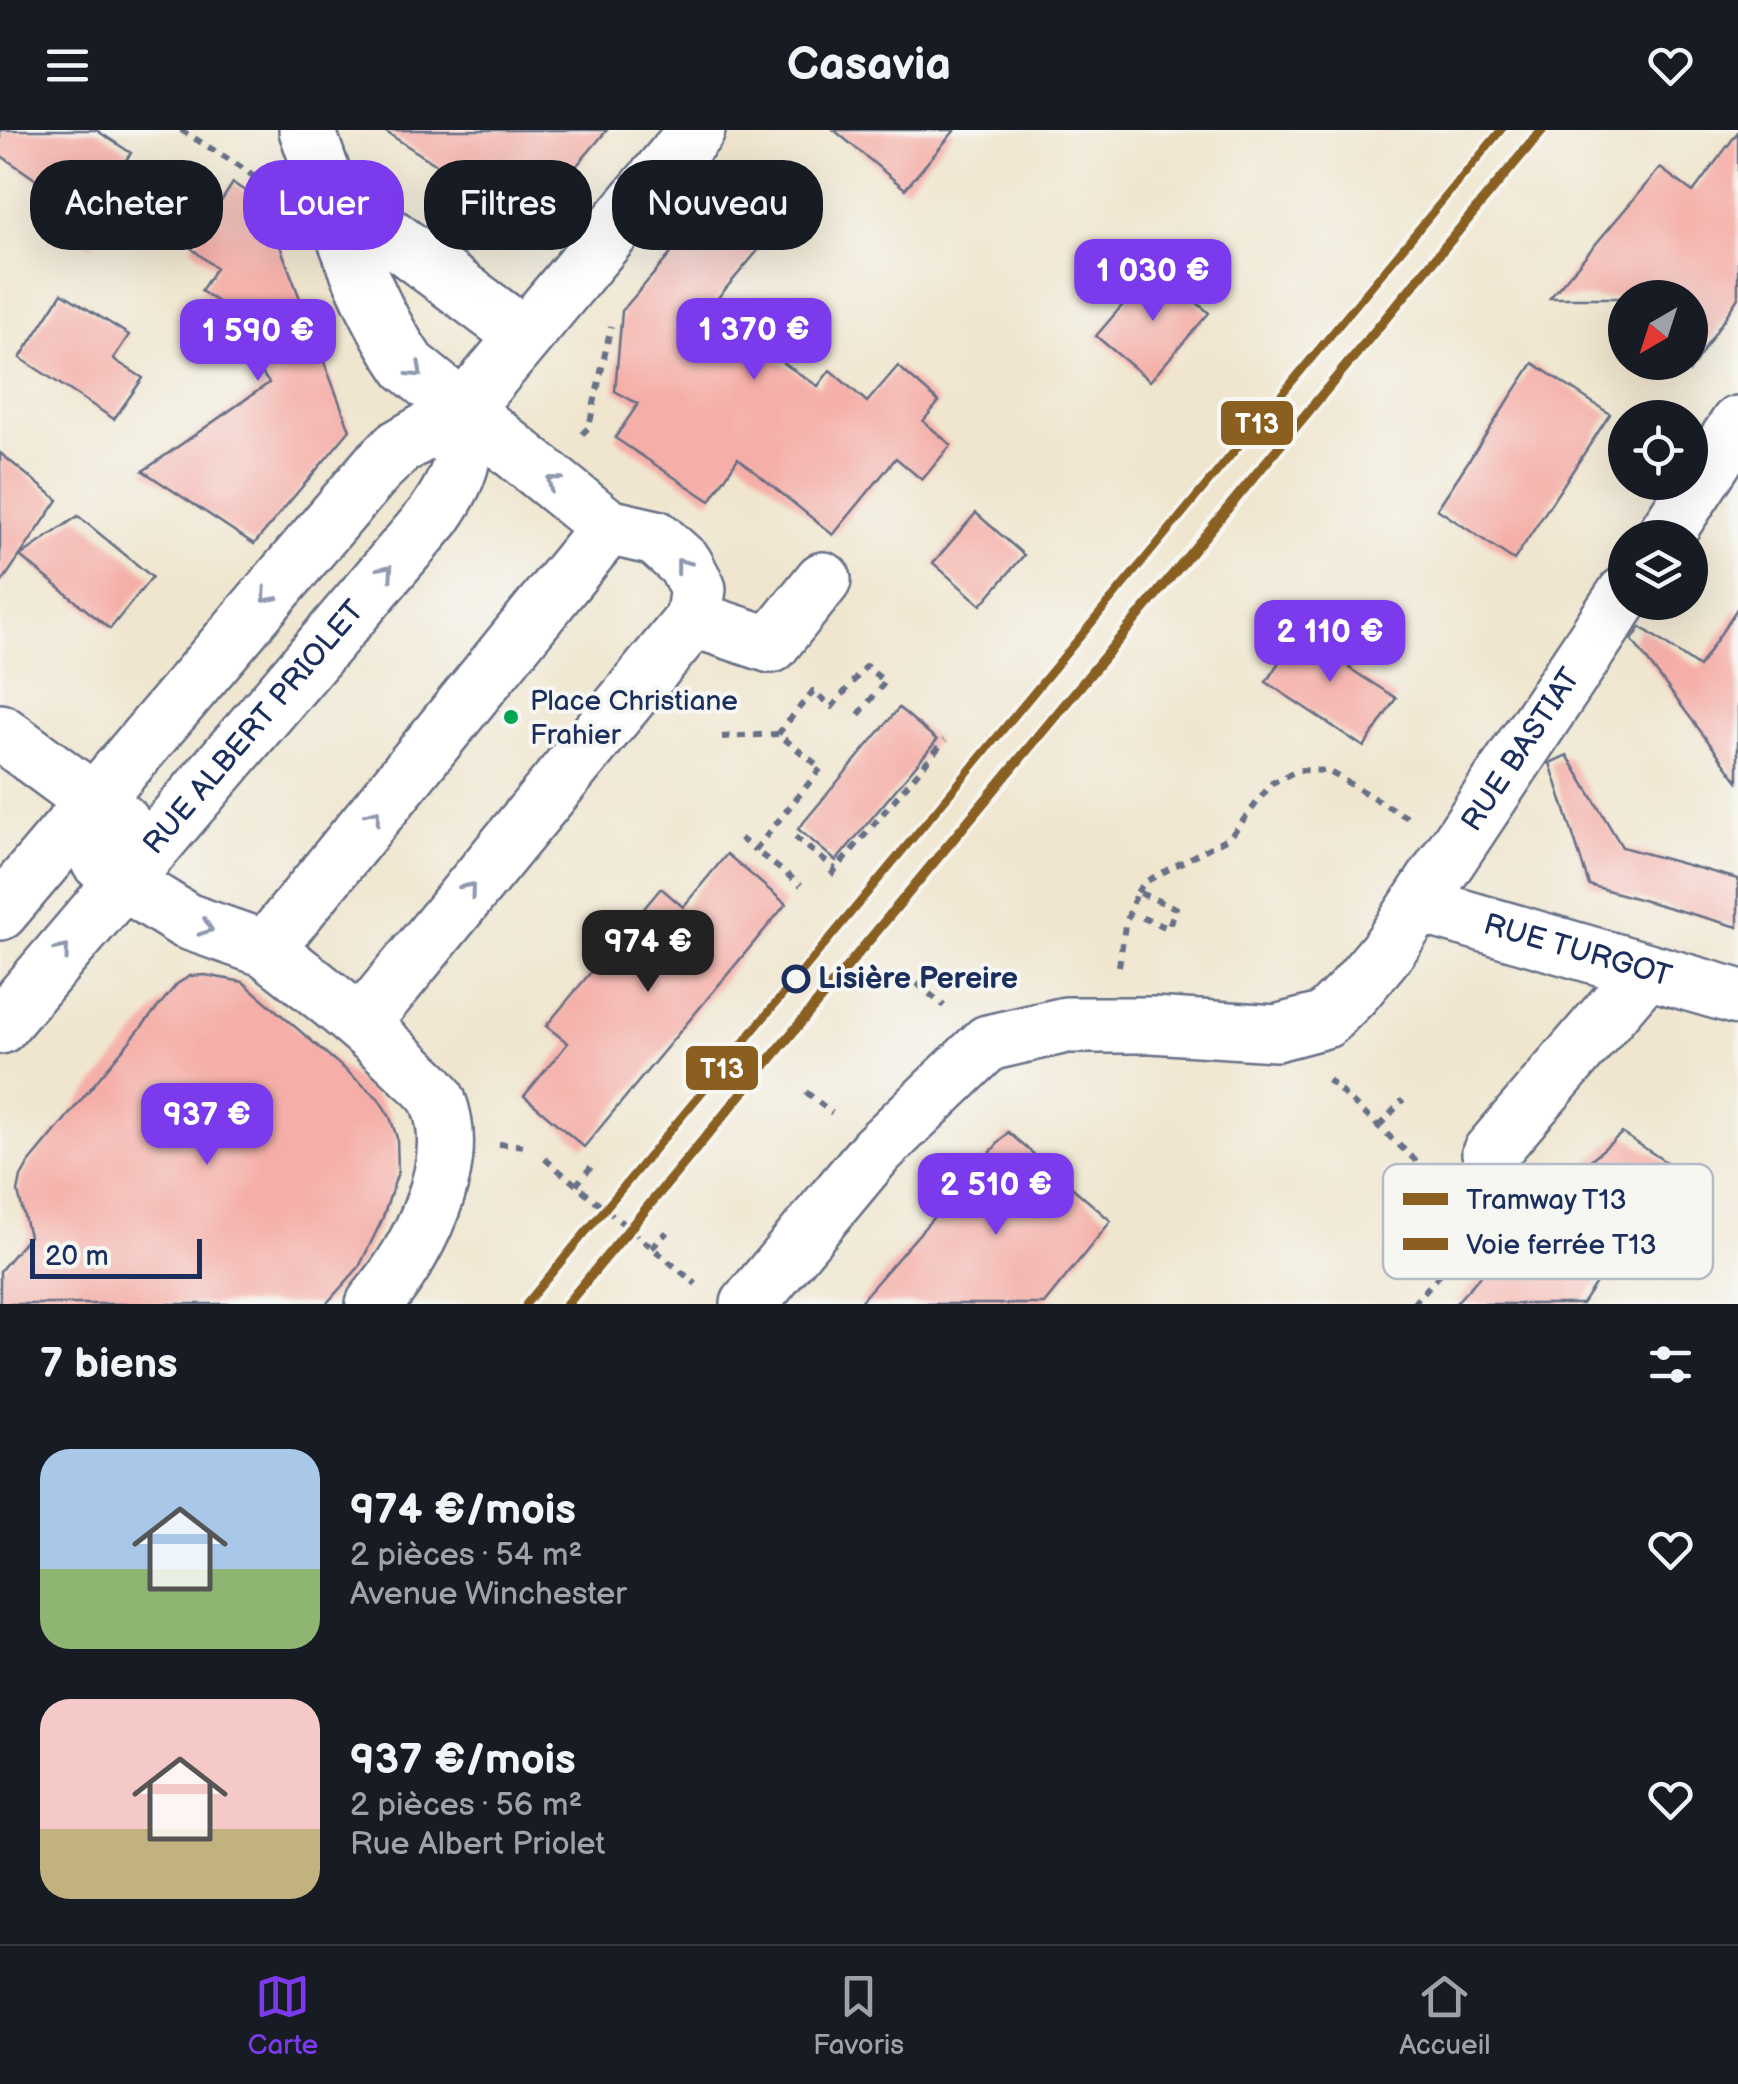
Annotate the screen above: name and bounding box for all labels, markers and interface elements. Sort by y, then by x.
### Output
icon: menu [40,38,95,93]
text: Casavia [787,38,951,93]
icon: heart [1643,38,1698,93]
chip: Acheter [30,160,223,250]
chip: Louer [243,160,404,250]
chip: Filtres [424,160,592,250]
chip: Nouveau [612,160,823,250]
pin: 1 030 € [1061,239,1245,324]
text: 1 030 € [1096,252,1210,291]
north arrow [1608,280,1708,380]
map controls [1608,280,1708,620]
pin: 1 370 € [662,298,846,383]
pin: 1 590 € [166,299,350,384]
text: 1 370 € [698,311,810,350]
text: 1 590 € [202,312,314,351]
one-way arrow [405,359,423,377]
line badge: T13 [1219,399,1295,447]
button: locate [1608,400,1708,500]
text: T13 [1235,408,1279,441]
one-way arrow [546,476,564,494]
button: layers [1608,520,1708,620]
one-way arrow [676,559,693,577]
one-way arrow [376,564,394,583]
one-way arrow [261,584,279,603]
street label: RUE ALBERT PRIOLET [136,593,372,862]
pin: 2 110 € [1238,600,1422,685]
text: 2 110 € [1276,613,1384,652]
street label: RUE BASTIAT [1454,662,1588,838]
place label: Place Christiane Frahier [530,685,738,752]
marker: Place Christiane Frahier [501,707,521,727]
one-way arrow [362,810,380,828]
one-way arrow [457,882,475,900]
street label: RUE TURGOT [1480,907,1676,995]
pin: 974 € [578,910,718,995]
one-way arrow [197,917,214,937]
text: 974 € [604,923,692,962]
one-way arrow [51,944,69,963]
place label: Lisière Pereire [818,961,1018,997]
marker: Lisière Pereire [783,966,809,992]
line badge: T13 [684,1044,760,1092]
text: T13 [700,1053,744,1086]
pin: 937 € [137,1083,277,1168]
text: 937 € [163,1096,251,1135]
pin: 2 510 € [904,1153,1088,1238]
legend [1383,1164,1713,1279]
text: 2 510 € [940,1166,1052,1205]
text: Tramway T13 [1466,1184,1627,1217]
text: Voie ferrée T13 [1466,1229,1657,1262]
scale bar [30,1234,202,1278]
text: 20 m [45,1240,109,1273]
icon: filters [1643,1337,1698,1392]
text: 7 biens [40,1339,178,1390]
text: 974 €/mois [350,1485,576,1536]
icon: home [120,1489,240,1609]
icon: heart [1643,1522,1698,1577]
text: 2 pièces · 54 m² [350,1536,582,1575]
text: Avenue Winchester [350,1575,627,1614]
text: 937 €/mois [350,1735,576,1786]
icon: home [120,1739,240,1859]
icon: heart [1643,1772,1698,1827]
text: 2 pièces · 56 m² [350,1786,582,1825]
text: Rue Albert Priolet [350,1825,605,1864]
tab: Carte [247,1969,318,2062]
tab: Favoris [813,1969,904,2062]
tab: Accueil [1399,1969,1491,2062]

